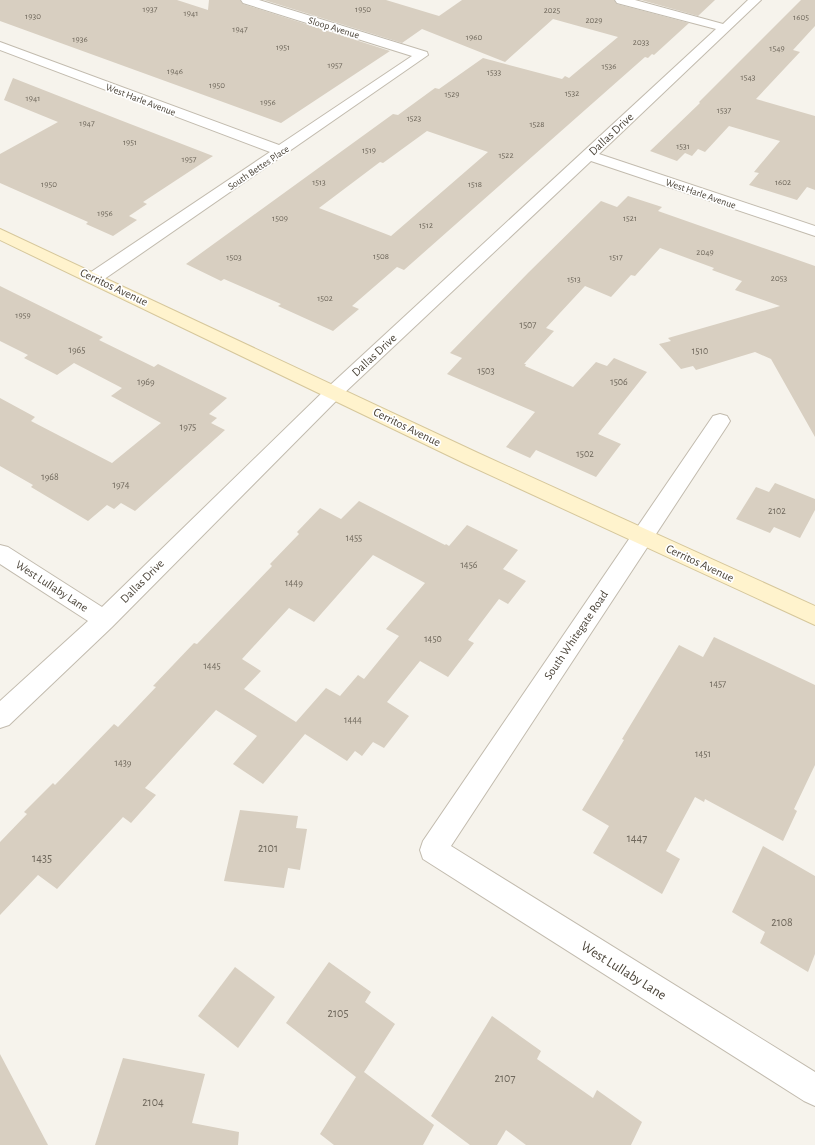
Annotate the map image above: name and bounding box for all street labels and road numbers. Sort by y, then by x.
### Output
street label: Sloop Avenue [307,15,361,41]
street label: West Harle Avenue [104,82,177,118]
street label: Dallas Drive [586,110,636,158]
street label: South Bettes Place [226,144,291,192]
street label: West Harle Avenue [664,177,738,211]
street label: Cerritos Avenue [78,266,150,308]
street label: Dallas Drive [349,331,399,379]
street label: Cerritos Avenue [372,406,442,448]
street label: Cerritos Avenue [664,542,736,584]
street label: Dallas Drive [118,557,166,605]
street label: West Lullaby Lane [13,558,90,615]
street label: South Whitegate Road [542,588,610,682]
street label: West Lullaby Lane [578,939,669,1003]

